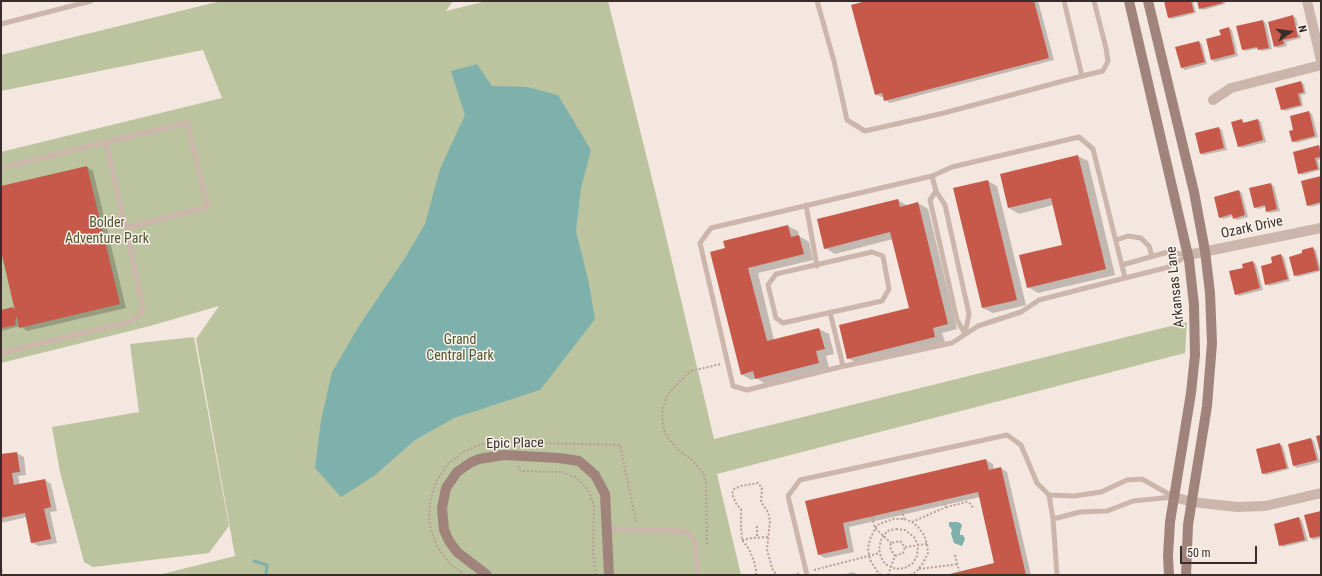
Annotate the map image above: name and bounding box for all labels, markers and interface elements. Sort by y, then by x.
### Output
north arrow [1270,12,1310,52]
text: N [1295,24,1309,34]
street label: Ozark Drive [1219,213,1285,243]
park label: Bolder Adventure Park [65,215,149,248]
street label: Arkansas Lane [1163,246,1189,328]
park label: Grand Central Park [426,332,494,364]
street label: Epic Place [486,435,544,453]
scale bar [1182,538,1259,564]
text: 50 m [1187,546,1211,560]

